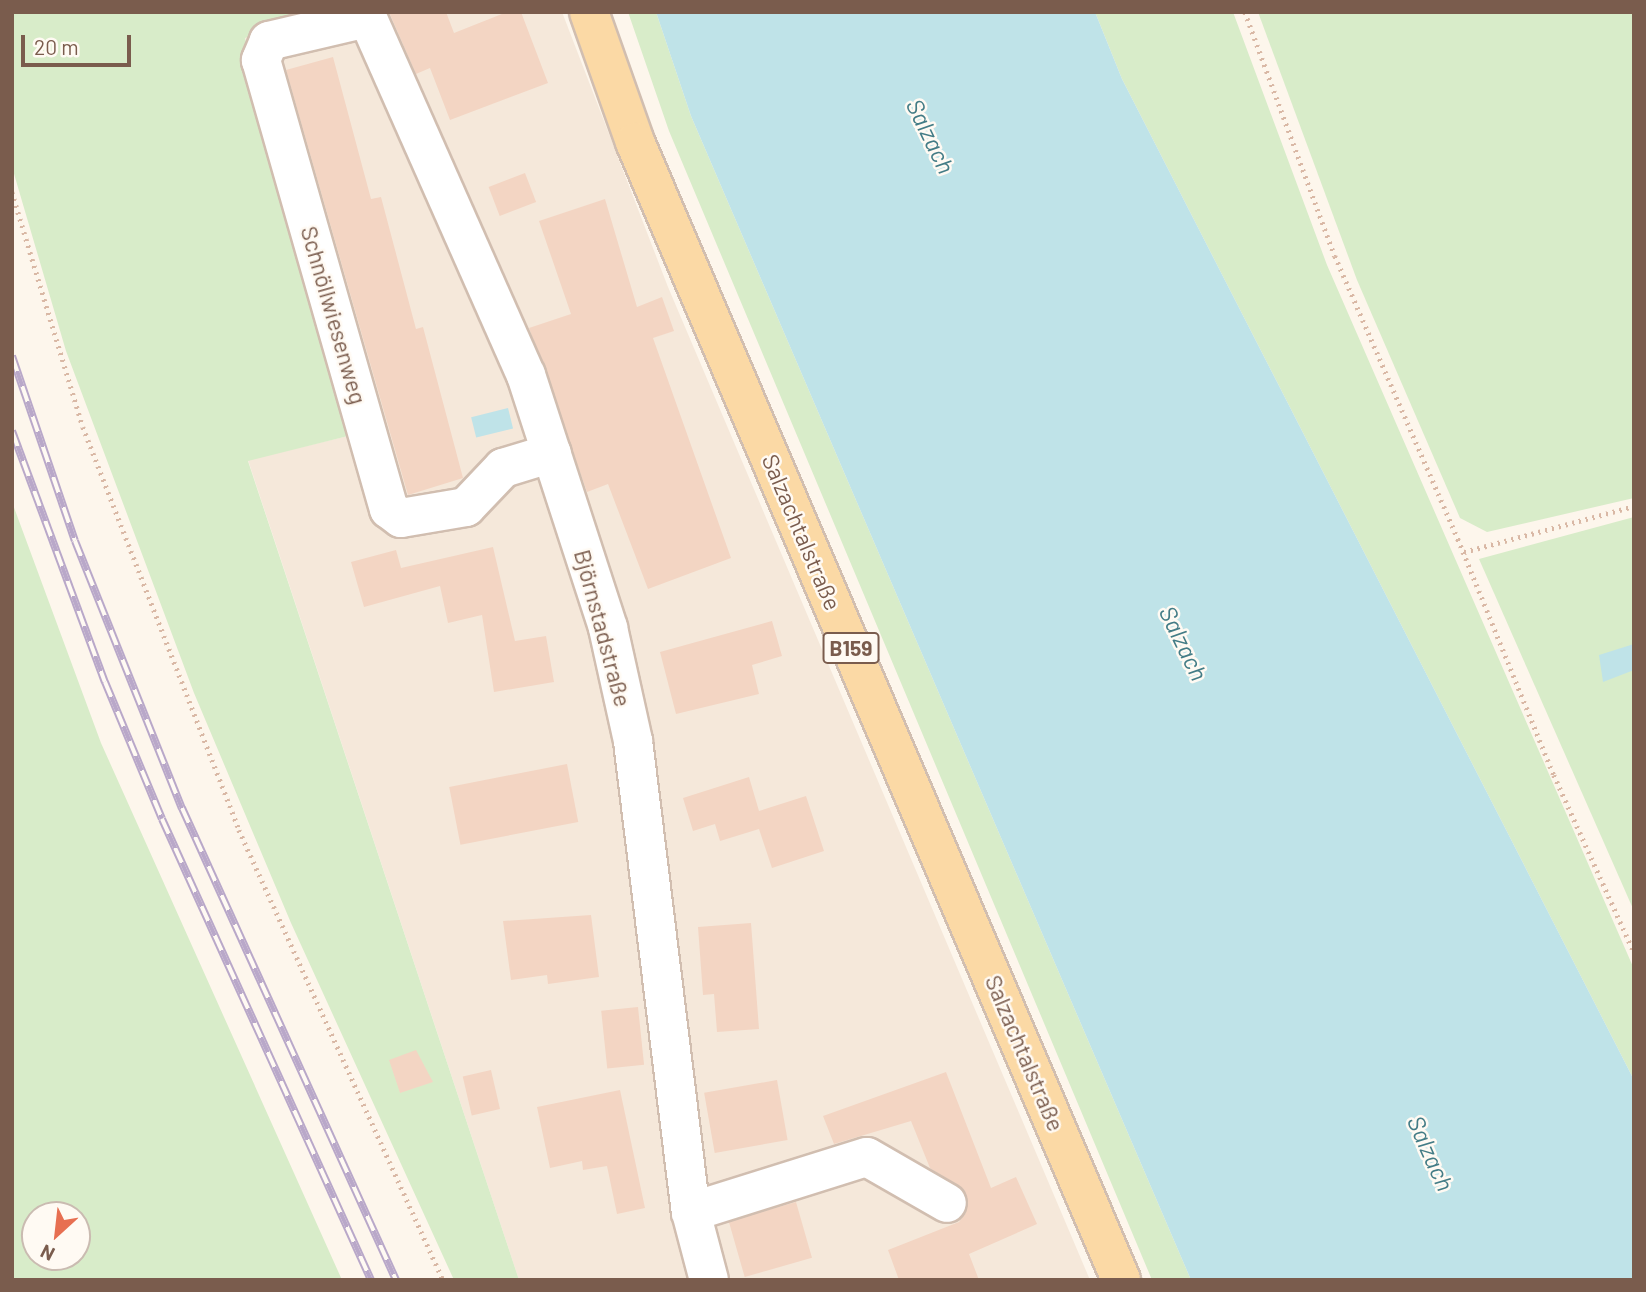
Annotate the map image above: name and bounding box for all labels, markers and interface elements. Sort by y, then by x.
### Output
scale bar [24,21,135,65]
text: 20 m [34,34,79,59]
water label: Salzach [901,94,961,178]
street label: Schnöllwiesenweg [295,223,373,407]
street label: Salzachtalstraße [757,450,847,614]
street label: Björnstadstraße [569,546,637,710]
water label: Salzach [1154,601,1214,685]
road number: B159 [821,630,881,666]
street label: Salzachtalstraße [980,971,1070,1135]
water label: Salzach [1402,1111,1460,1195]
north arrow [21,1201,91,1271]
text: N [36,1240,58,1266]

